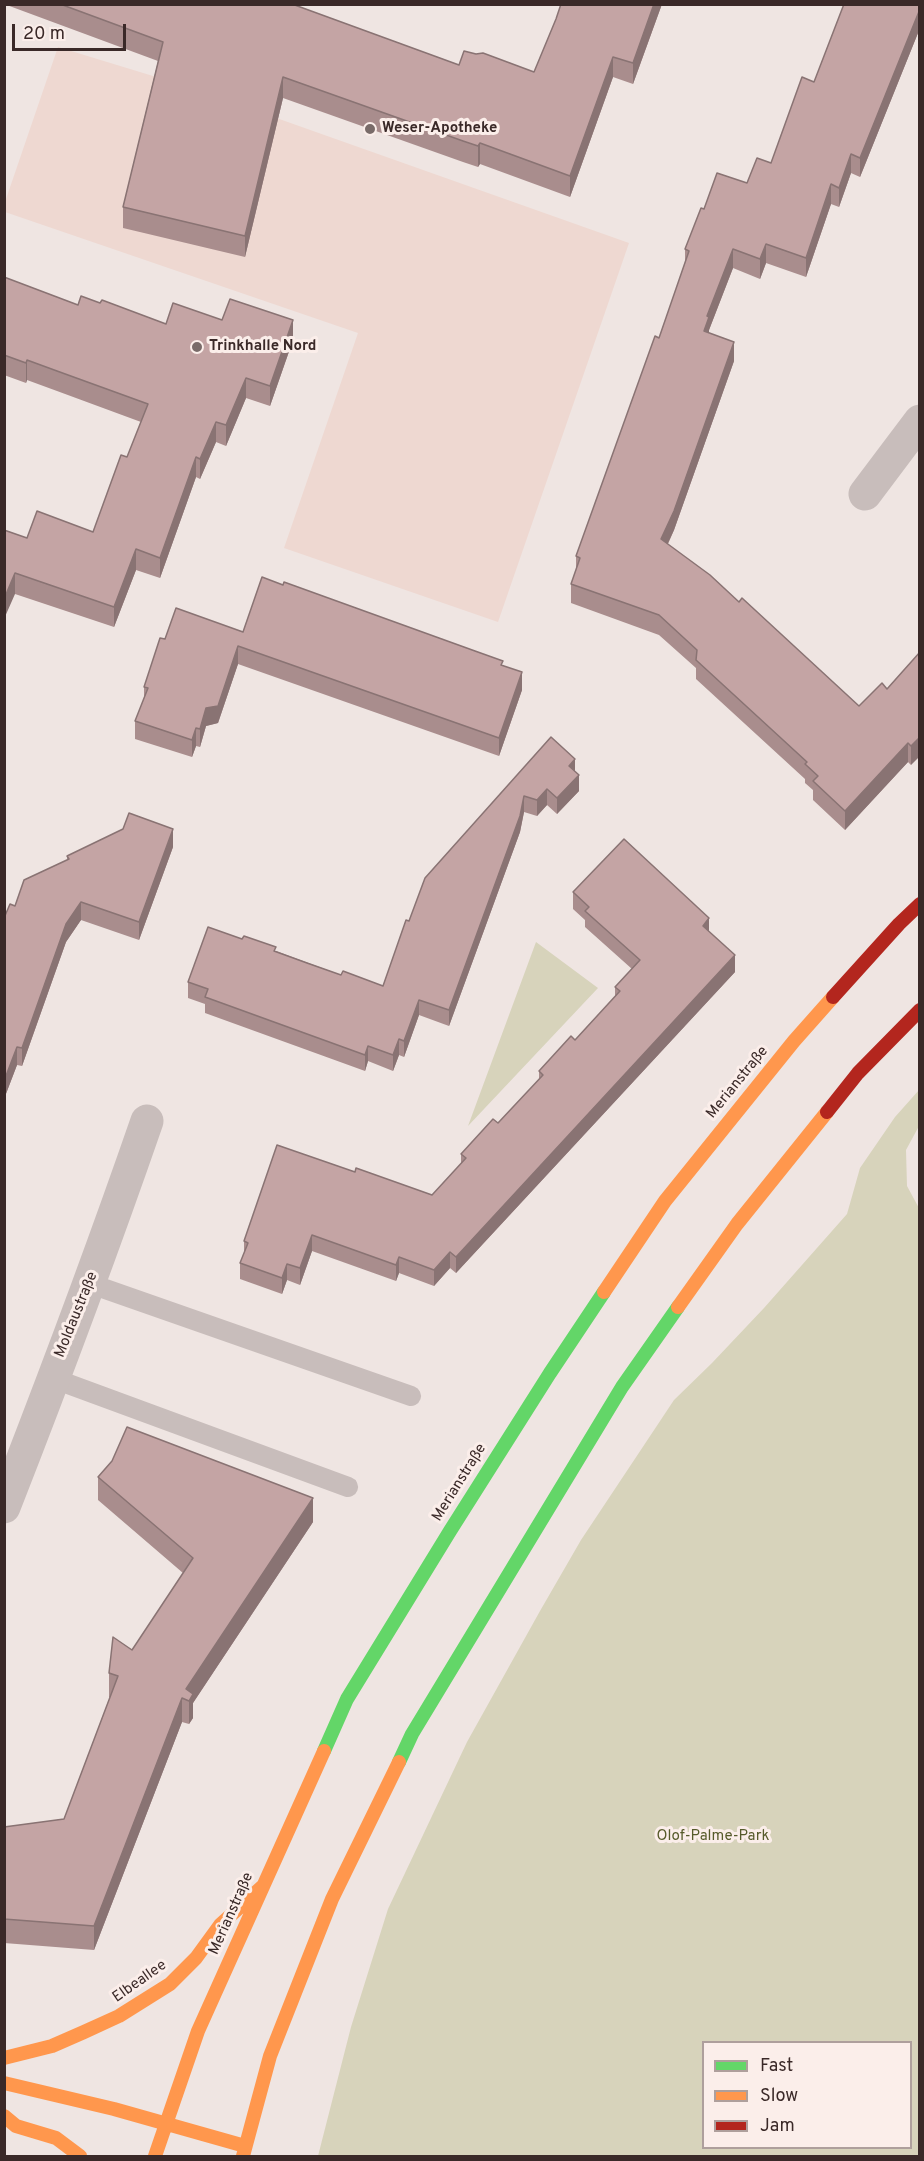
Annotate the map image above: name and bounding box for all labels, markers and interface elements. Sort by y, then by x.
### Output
scale bar [15,12,129,50]
text: 20 m [23,23,65,46]
place label: Weser-Apotheke [382,120,497,138]
marker: Weser-Apotheke [363,122,377,136]
place label: Trinkhalle Nord [209,338,316,356]
marker: Trinkhalle Nord [190,340,204,354]
street label: Merianstraße [703,1043,773,1123]
street label: Moldaustraße [52,1269,102,1361]
street label: Merianstraße [429,1441,491,1525]
park label: Olof-Palme-Park [657,1828,769,1846]
street label: Merianstraße [206,1870,258,1958]
street label: Elbeallee [110,1957,170,2007]
legend [702,2041,912,2149]
text: Fast [760,2055,793,2078]
text: Slow [760,2085,798,2108]
text: Jam [760,2115,795,2138]

